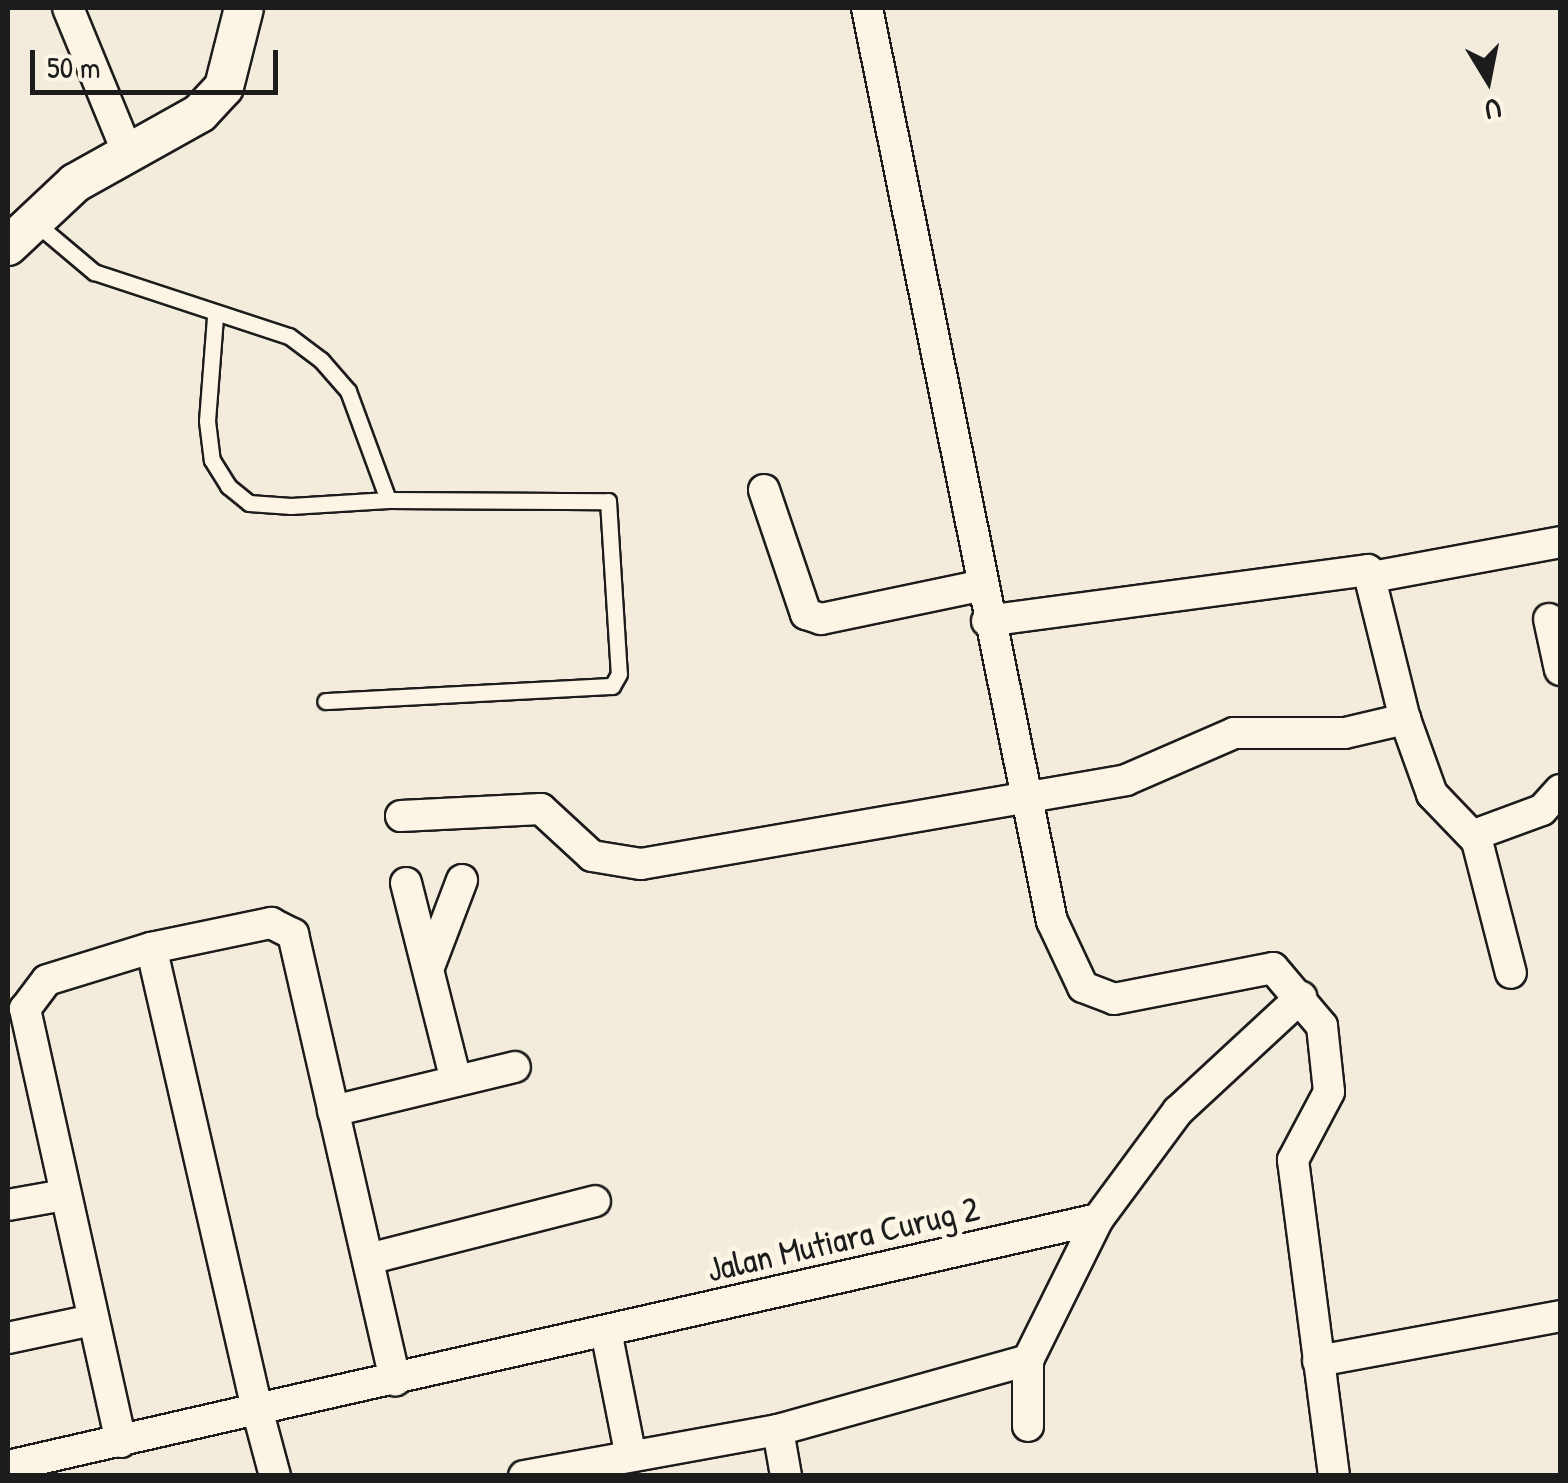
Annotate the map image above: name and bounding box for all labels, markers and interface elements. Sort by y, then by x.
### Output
scale bar [35,30,282,92]
north arrow [1438,30,1538,130]
text: 50 m [47,47,100,87]
text: U [1482,89,1504,130]
street label: Jalan Mutiara Curug 2 [703,1187,983,1291]

